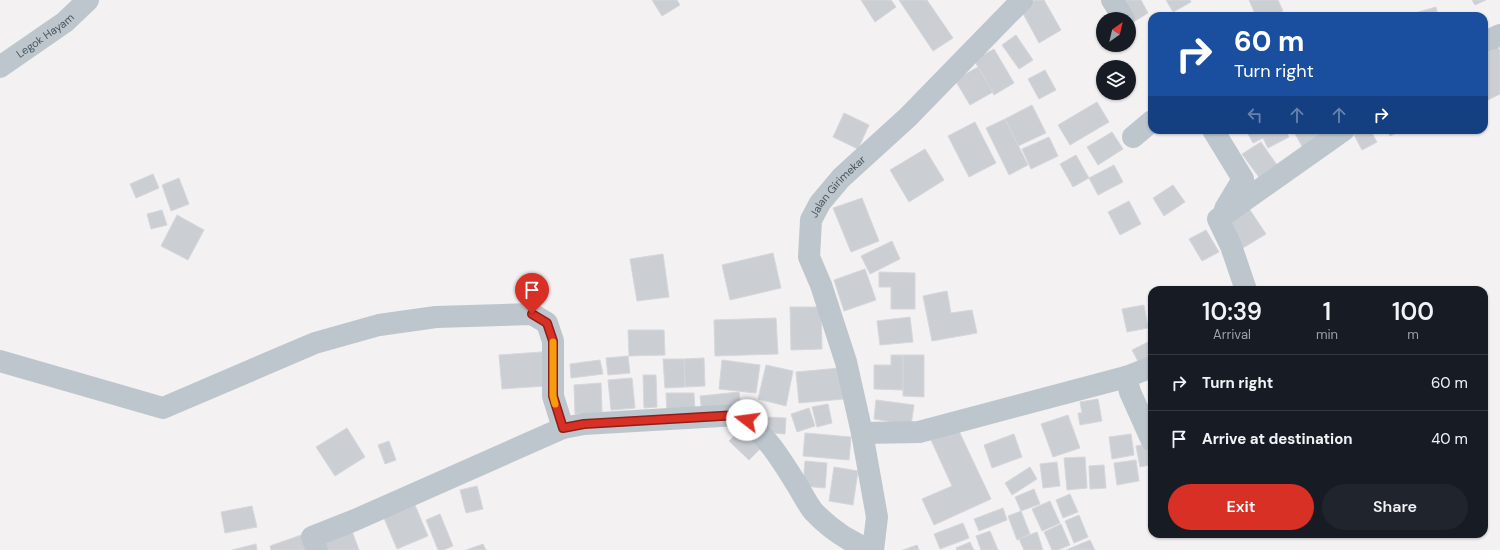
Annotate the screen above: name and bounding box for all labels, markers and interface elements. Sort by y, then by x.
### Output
street label: Legok Hayam [13,10,77,61]
north arrow [1096,12,1136,52]
map controls [1096,12,1136,100]
text: 60 m [1234,23,1304,60]
icon: right [1168,28,1220,80]
text: Turn right [1234,59,1314,83]
button: layers [1096,60,1136,100]
icon: left [1244,104,1266,126]
icon: ahead [1286,104,1308,126]
icon: ahead [1328,104,1350,126]
icon: right [1370,104,1392,126]
street label: Jalan Girimekar [807,152,868,220]
pin [515,273,549,314]
icon: arrive [521,279,543,301]
text: 10:39 [1202,296,1262,327]
text: 1 [1323,296,1331,327]
text: 100 [1392,296,1434,327]
text: Arrival [1213,326,1251,343]
text: min [1316,326,1338,343]
text: m [1407,326,1419,343]
icon: right [1168,372,1190,394]
text: Turn right [1202,373,1273,393]
text: 60 m [1431,373,1468,393]
position arrow [726,399,768,441]
icon: arrive [1168,428,1190,450]
text: Arrive at destination [1202,429,1353,449]
text: 40 m [1431,429,1468,449]
button: Exit [1168,484,1314,530]
button: Share [1322,484,1468,530]

